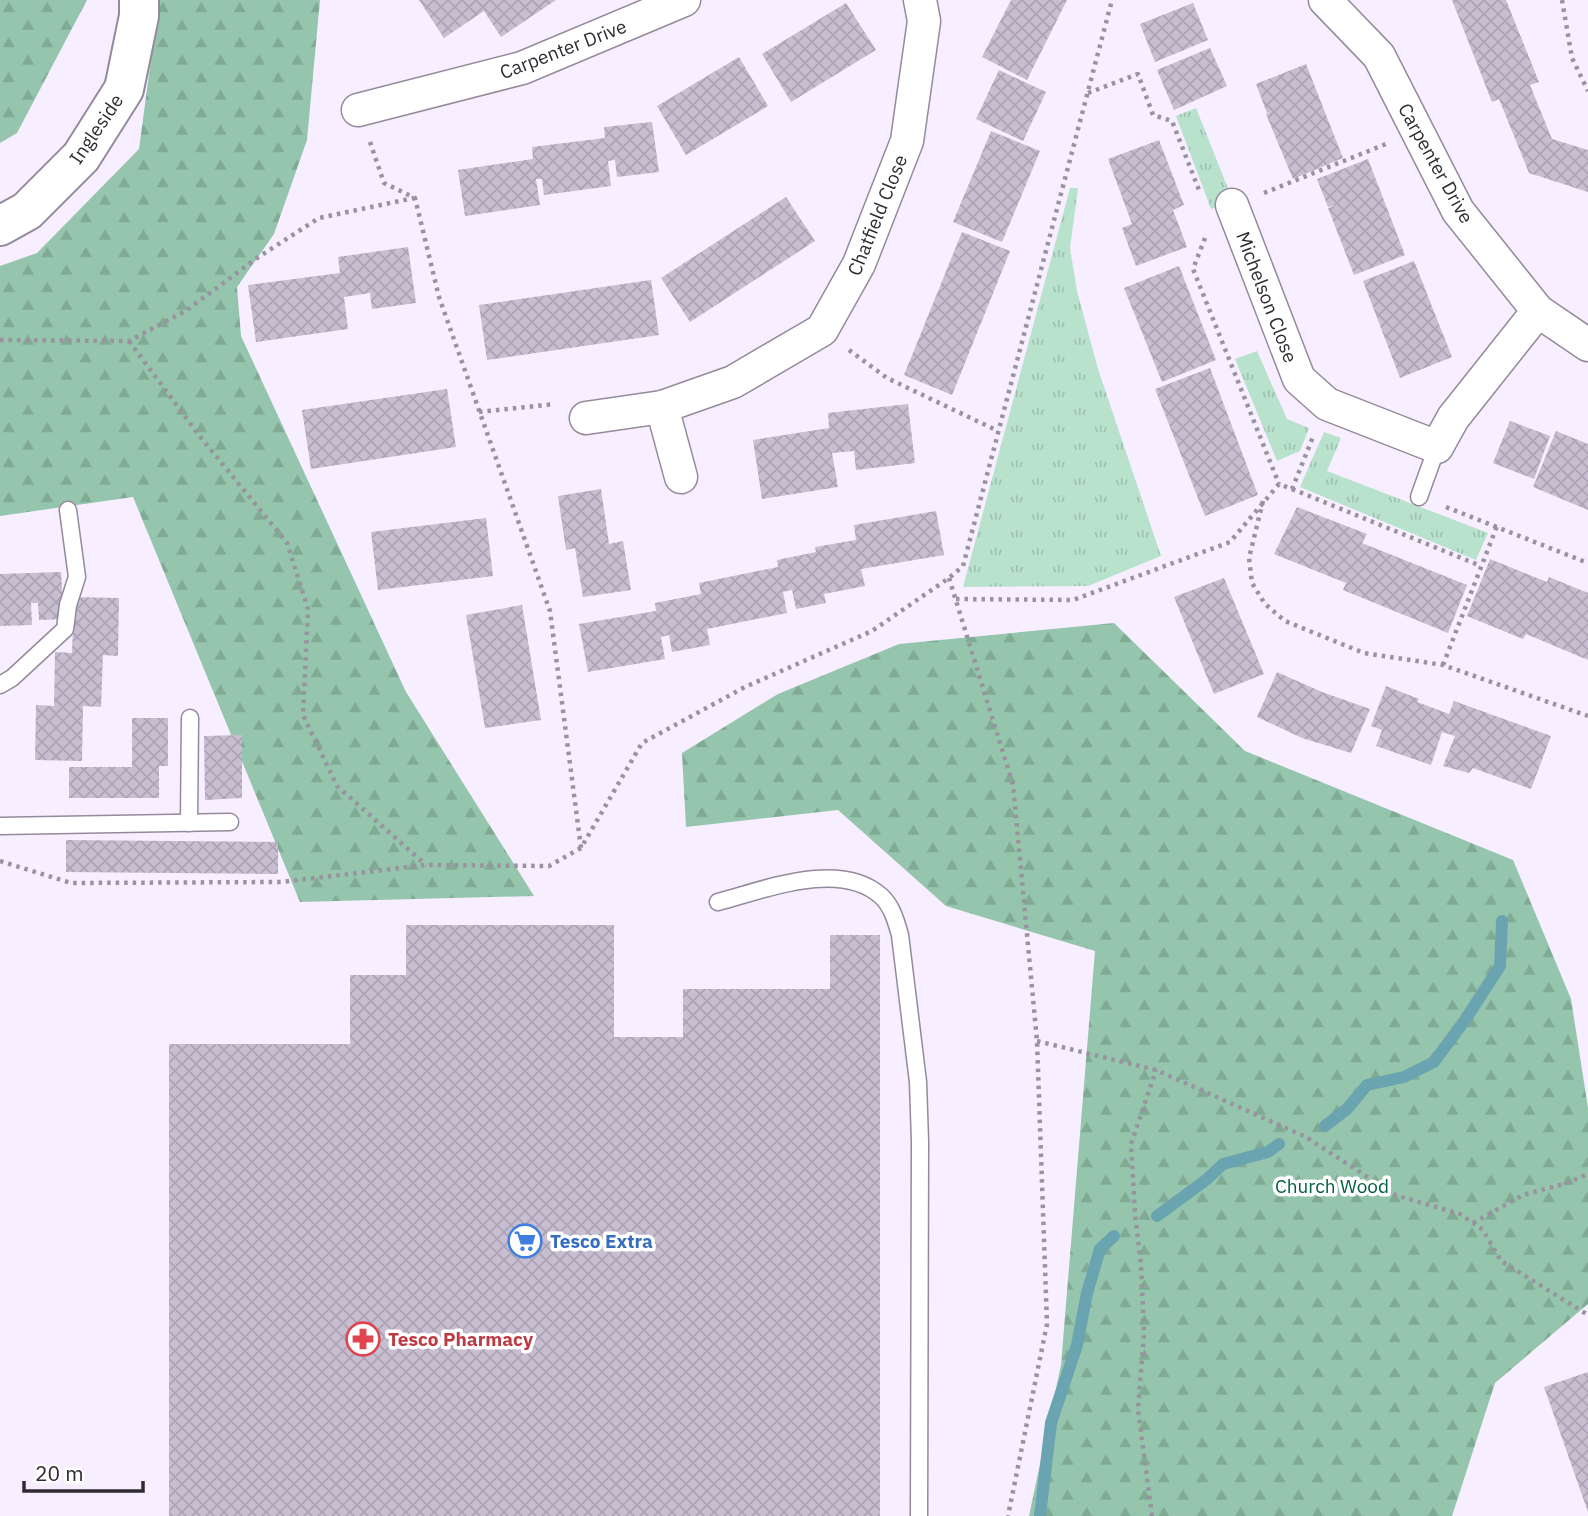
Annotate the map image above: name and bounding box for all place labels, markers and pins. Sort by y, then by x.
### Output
supermarket icon: Tesco Extra [506,1222,544,1260]
place label: Tesco Extra [550,1229,653,1253]
pharmacy icon: Tesco Pharmacy [344,1320,382,1358]
place label: Tesco Pharmacy [388,1327,534,1351]

